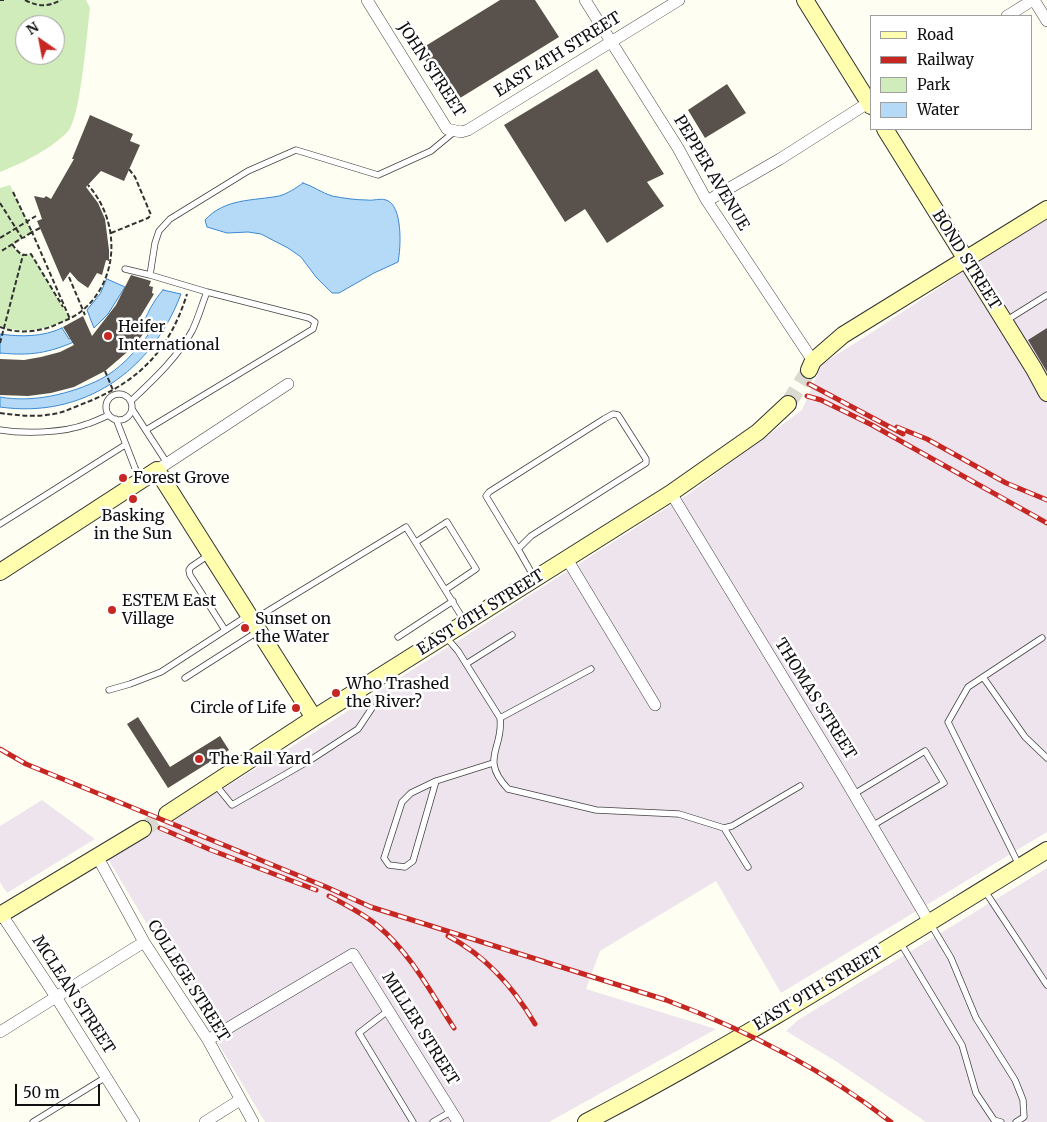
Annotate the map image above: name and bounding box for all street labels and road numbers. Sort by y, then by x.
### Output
street label: EAST 4TH STREET [491,8,625,102]
street label: JOHN STREET [393,19,469,121]
street label: PEPPER AVENUE [669,112,753,234]
street label: BOND STREET [928,207,1004,313]
street label: EAST 6TH STREET [414,566,548,660]
street label: THOMAS STREET [770,635,860,763]
street label: COLLEGE STREET [143,917,233,1045]
street label: MCLEAN STREET [28,932,118,1058]
street label: EAST 9TH STREET [750,943,886,1035]
street label: MILLER STREET [378,969,462,1089]

